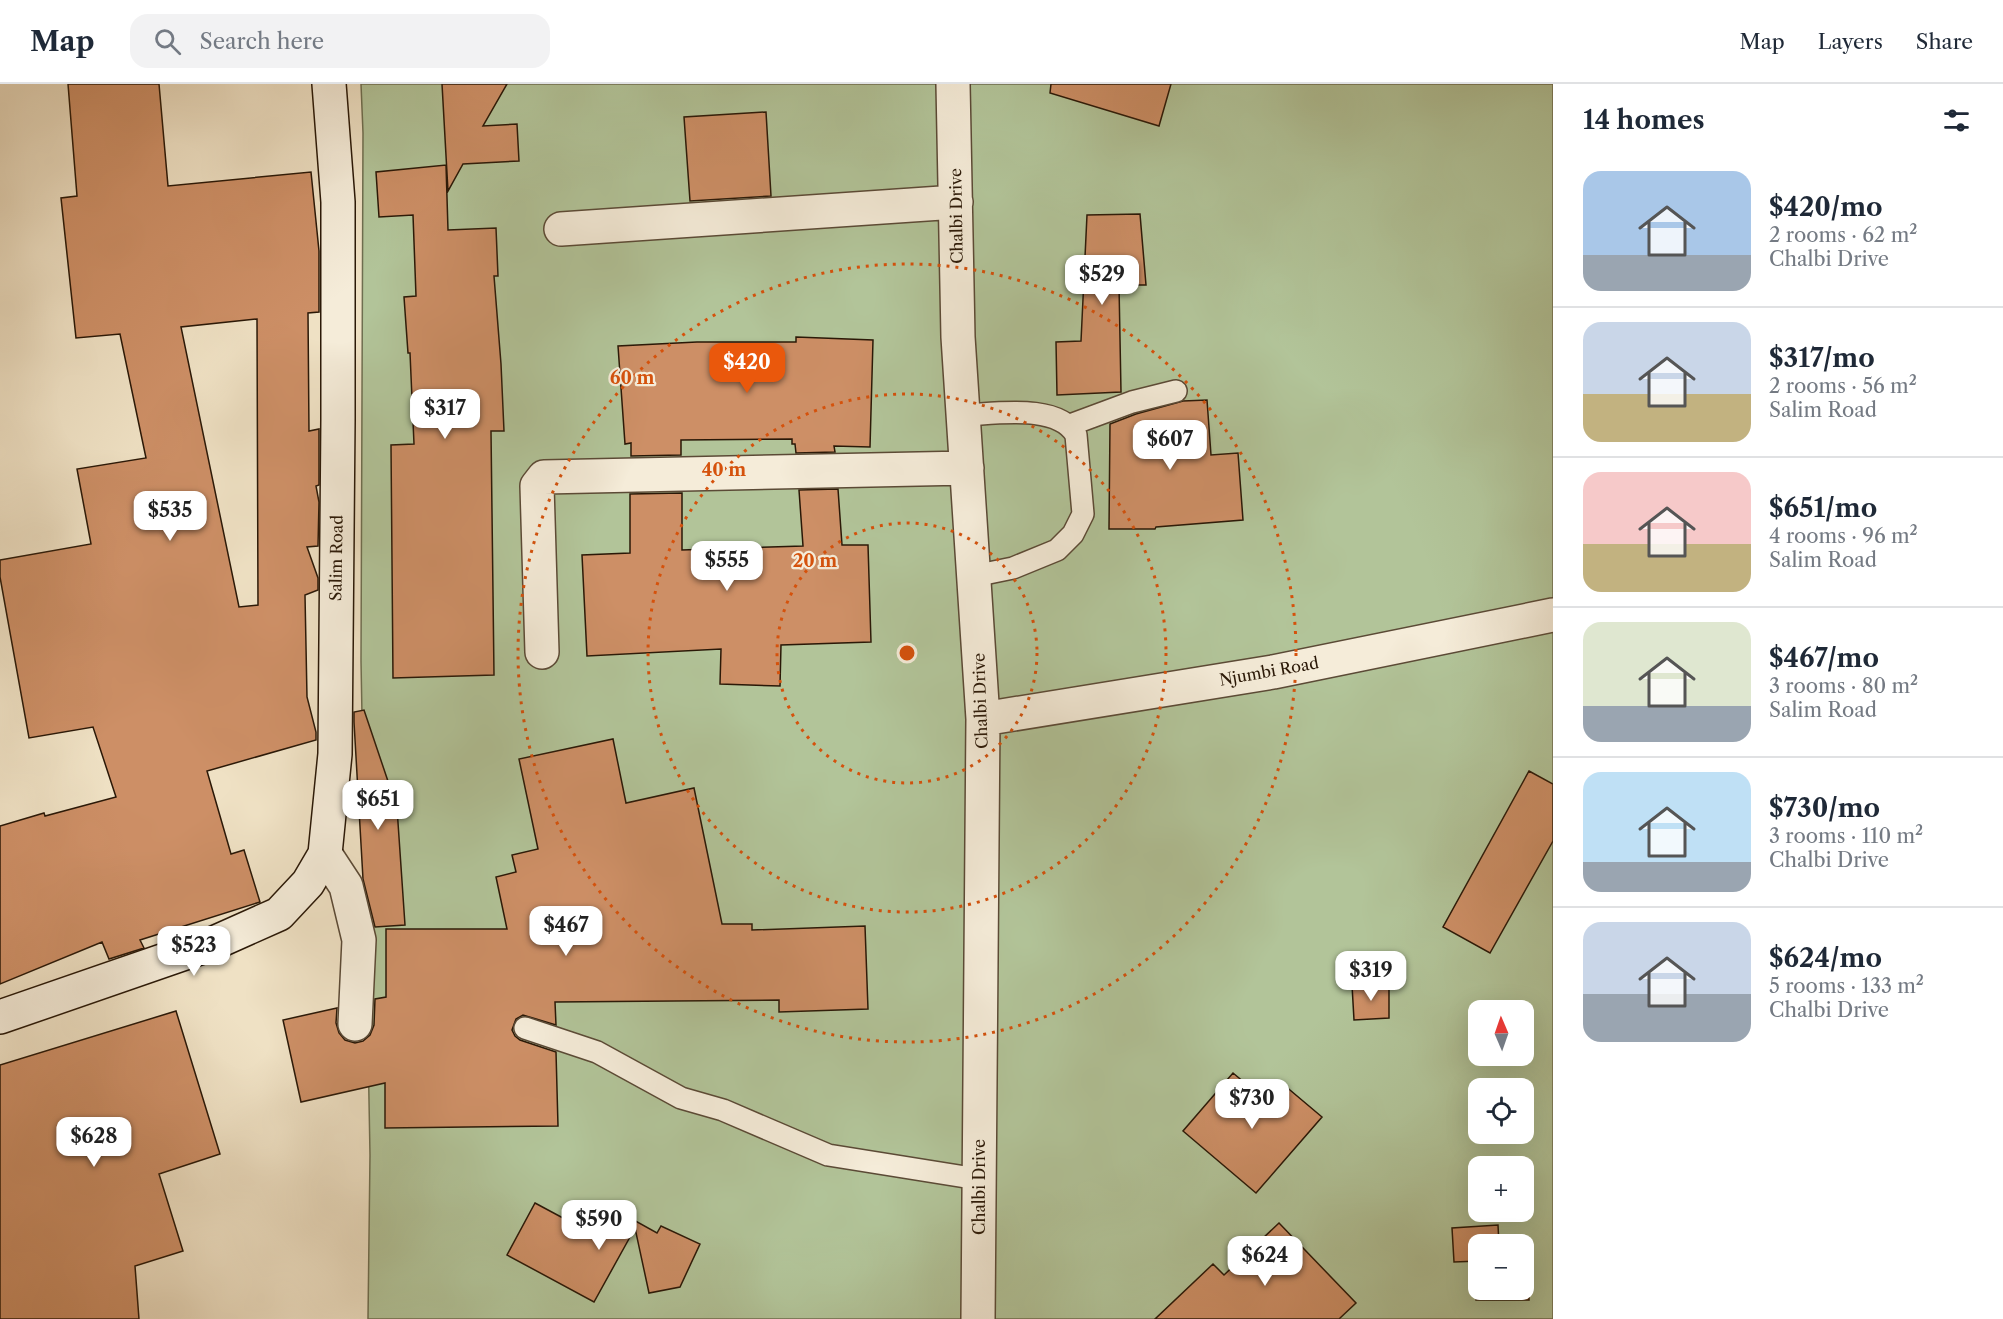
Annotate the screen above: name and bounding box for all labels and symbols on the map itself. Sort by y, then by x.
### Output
street label: Chalbi Drive [945,168,967,264]
pin: $529 [1066,255,1138,306]
pin: $420 [711,343,783,394]
text: 60 m [610,367,654,389]
pin: $317 [409,389,481,440]
pin: $607 [1134,420,1206,471]
text: 40 m [702,459,746,481]
pin: $535 [134,491,206,542]
street label: Salim Road [325,514,347,601]
pin: $555 [691,541,763,592]
text: 20 m [793,550,837,572]
centre of rings [897,643,917,663]
street label: Njumbi Road [1218,652,1321,690]
street label: Chalbi Drive [968,653,992,749]
pin: $651 [342,780,414,831]
pin: $467 [530,906,602,957]
pin: $523 [158,926,230,977]
pin: $319 [1335,951,1407,1002]
north arrow [1468,1000,1534,1066]
pin: $730 [1216,1079,1288,1130]
pin: $628 [58,1117,130,1168]
street label: Chalbi Drive [969,1139,989,1235]
pin: $590 [563,1200,635,1251]
pin: $624 [1229,1236,1301,1287]

